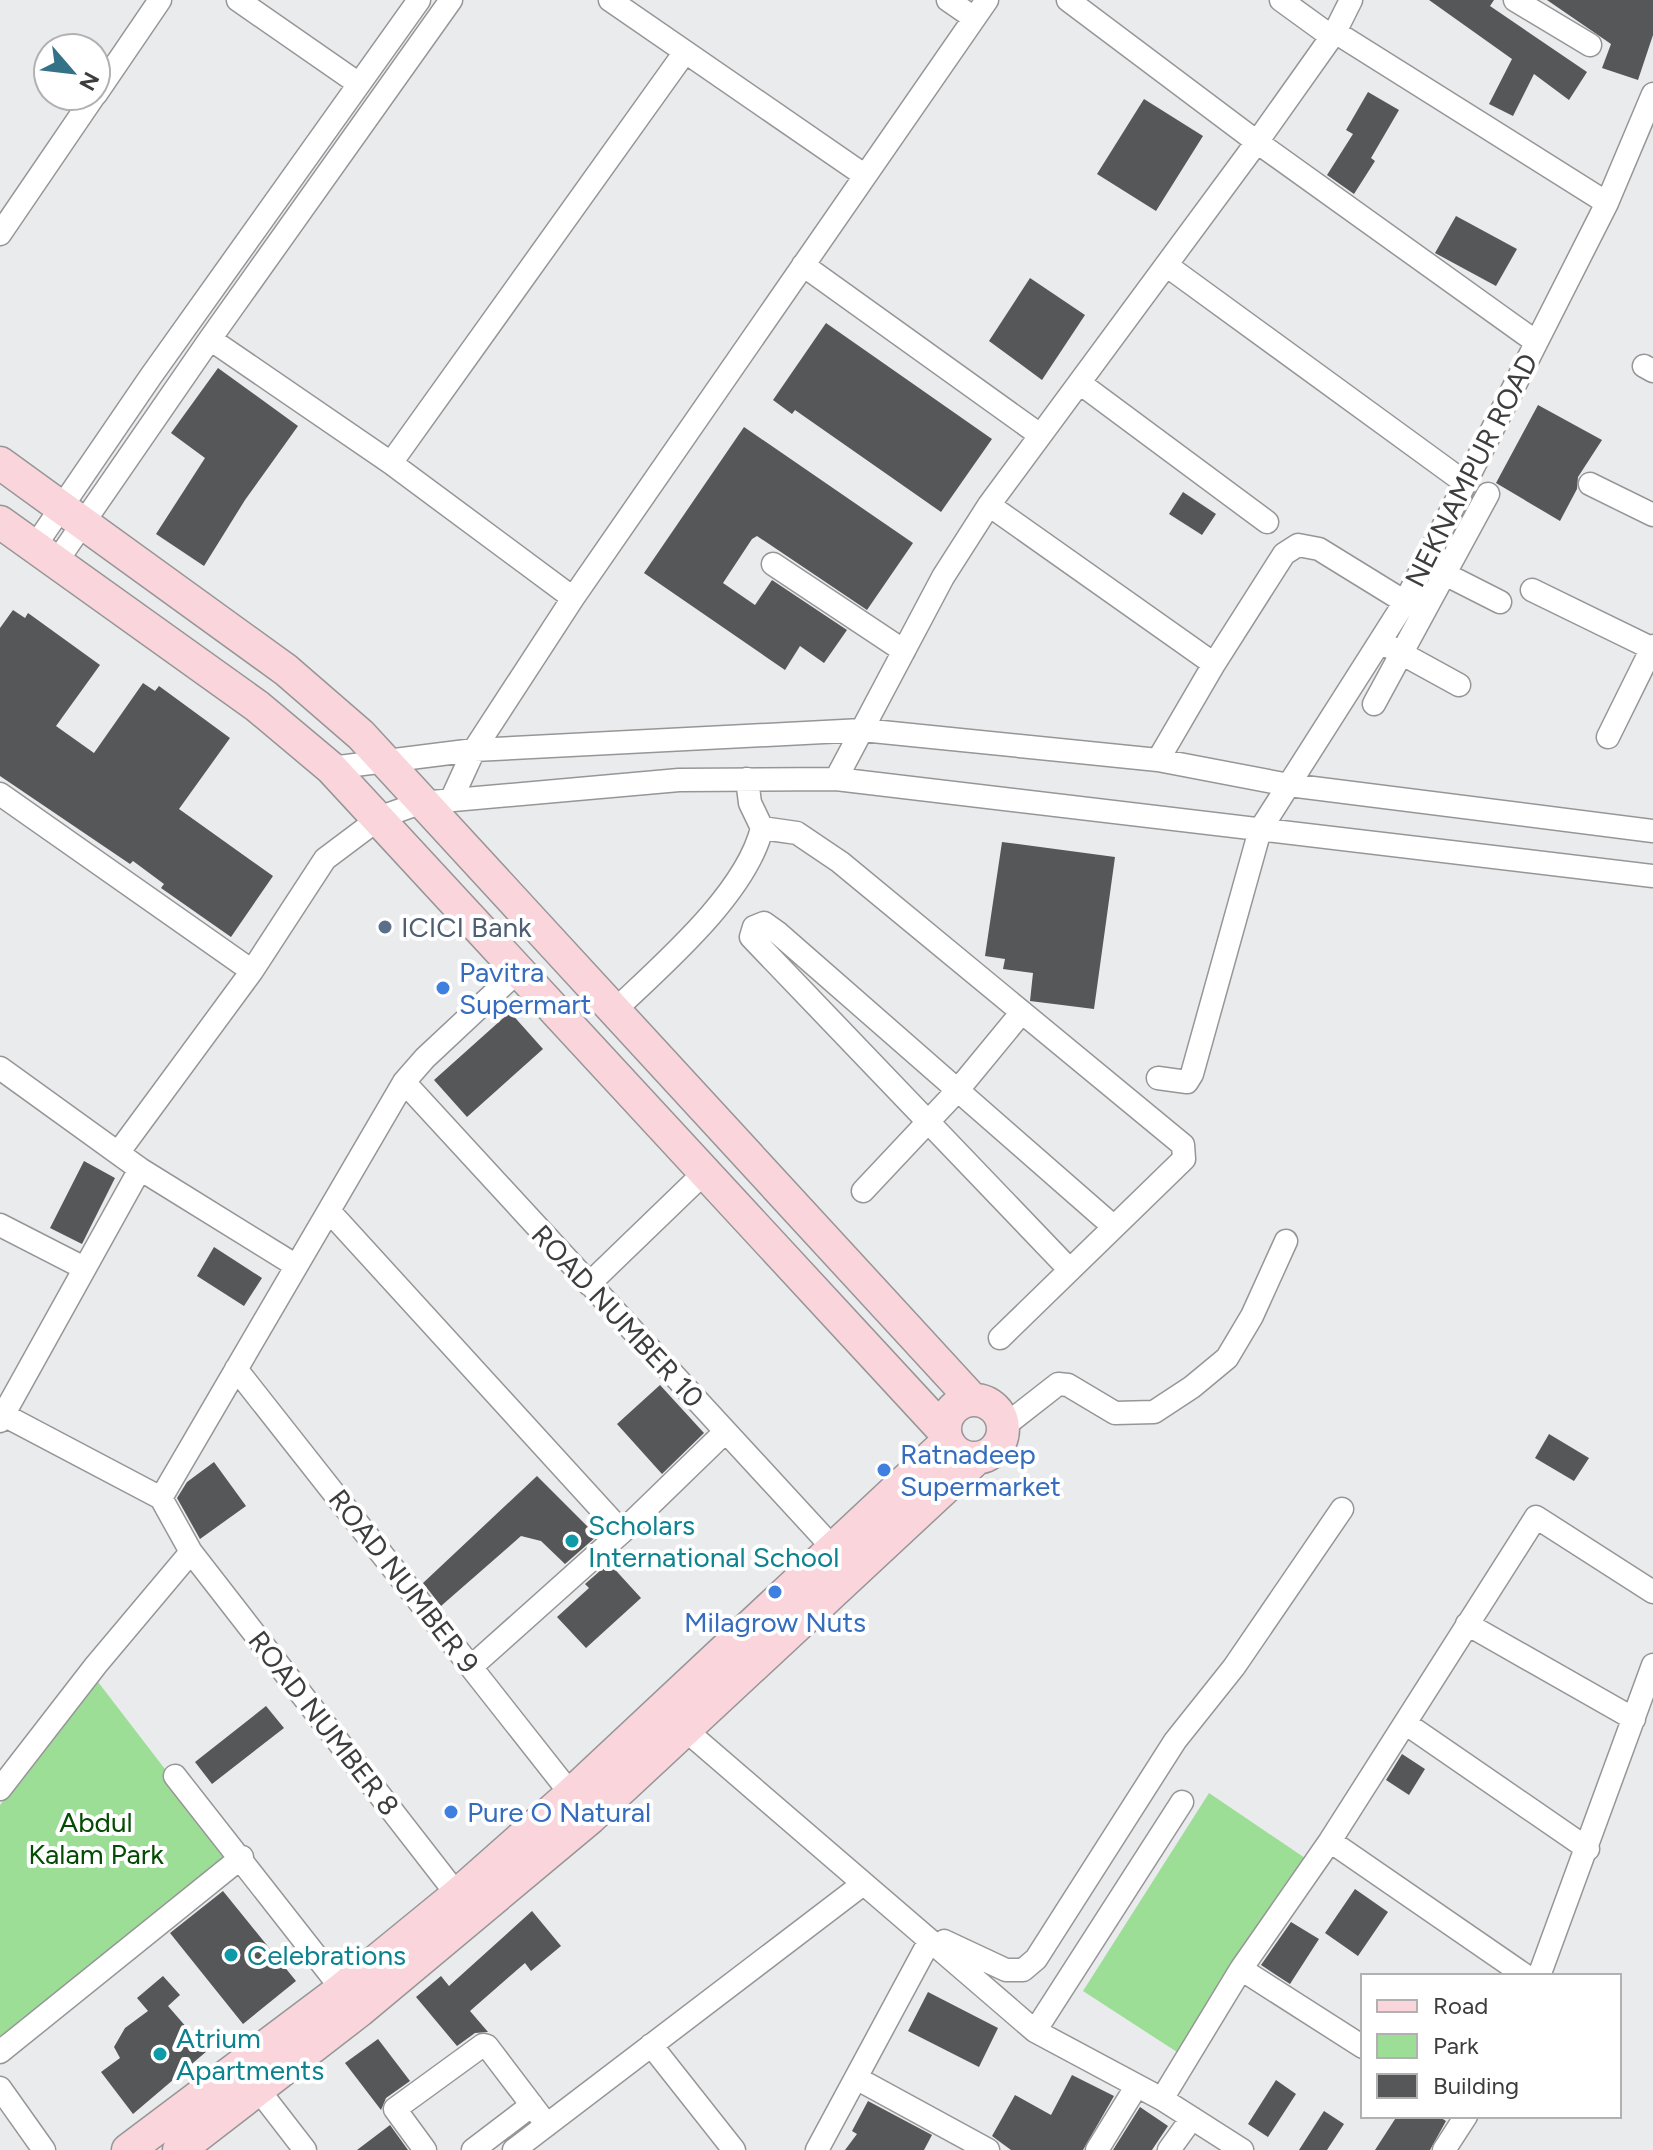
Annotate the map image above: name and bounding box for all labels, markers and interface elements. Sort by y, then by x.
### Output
north arrow [32,32,112,112]
text: N [73,67,105,95]
street label: NEKNAMPUR ROAD [1397,348,1545,592]
place label: ICICI Bank [401,910,532,944]
marker: ICICI Bank [376,918,394,936]
place label: Pavitra Supermart [459,955,591,1021]
marker: Pavitra Supermart [434,979,452,997]
street label: ROAD NUMBER 10 [525,1218,711,1414]
place label: Ratnadeep Supermarket [900,1437,1061,1503]
marker: Ratnadeep Supermarket [875,1461,893,1479]
street label: ROAD NUMBER 9 [322,1482,486,1680]
place label: Scholars International School [588,1508,839,1574]
marker: Scholars International School [563,1532,581,1550]
marker: Milagrow Nuts [766,1583,784,1601]
place label: Milagrow Nuts [684,1605,866,1639]
street label: ROAD NUMBER 8 [241,1624,407,1822]
place label: Pure O Natural [467,1795,651,1829]
marker: Pure O Natural [442,1803,460,1821]
park label: Abdul Kalam Park [28,1805,164,1871]
place label: Celebrations [247,1938,406,1972]
marker: Celebrations [222,1946,240,1964]
legend [1361,1974,1621,2118]
text: Road [1433,1991,1488,2020]
place label: Atrium Apartments [176,2021,324,2087]
text: Park [1433,2031,1479,2060]
marker: Atrium Apartments [151,2045,169,2063]
text: Building [1433,2071,1519,2100]

